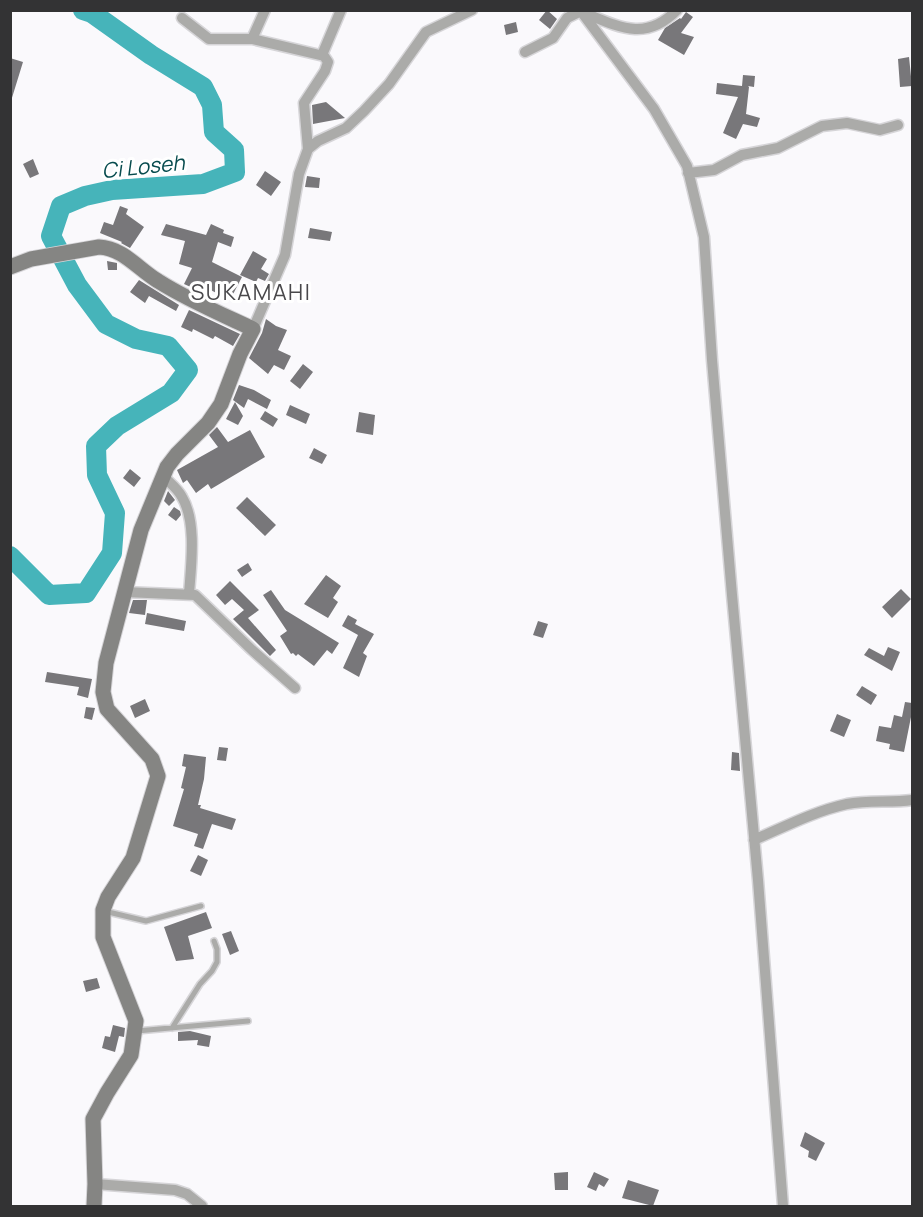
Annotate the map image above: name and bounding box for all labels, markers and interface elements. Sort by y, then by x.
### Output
water label: Ci Loseh [100,148,187,184]
district label: SUKAMAHI [191,277,311,307]

